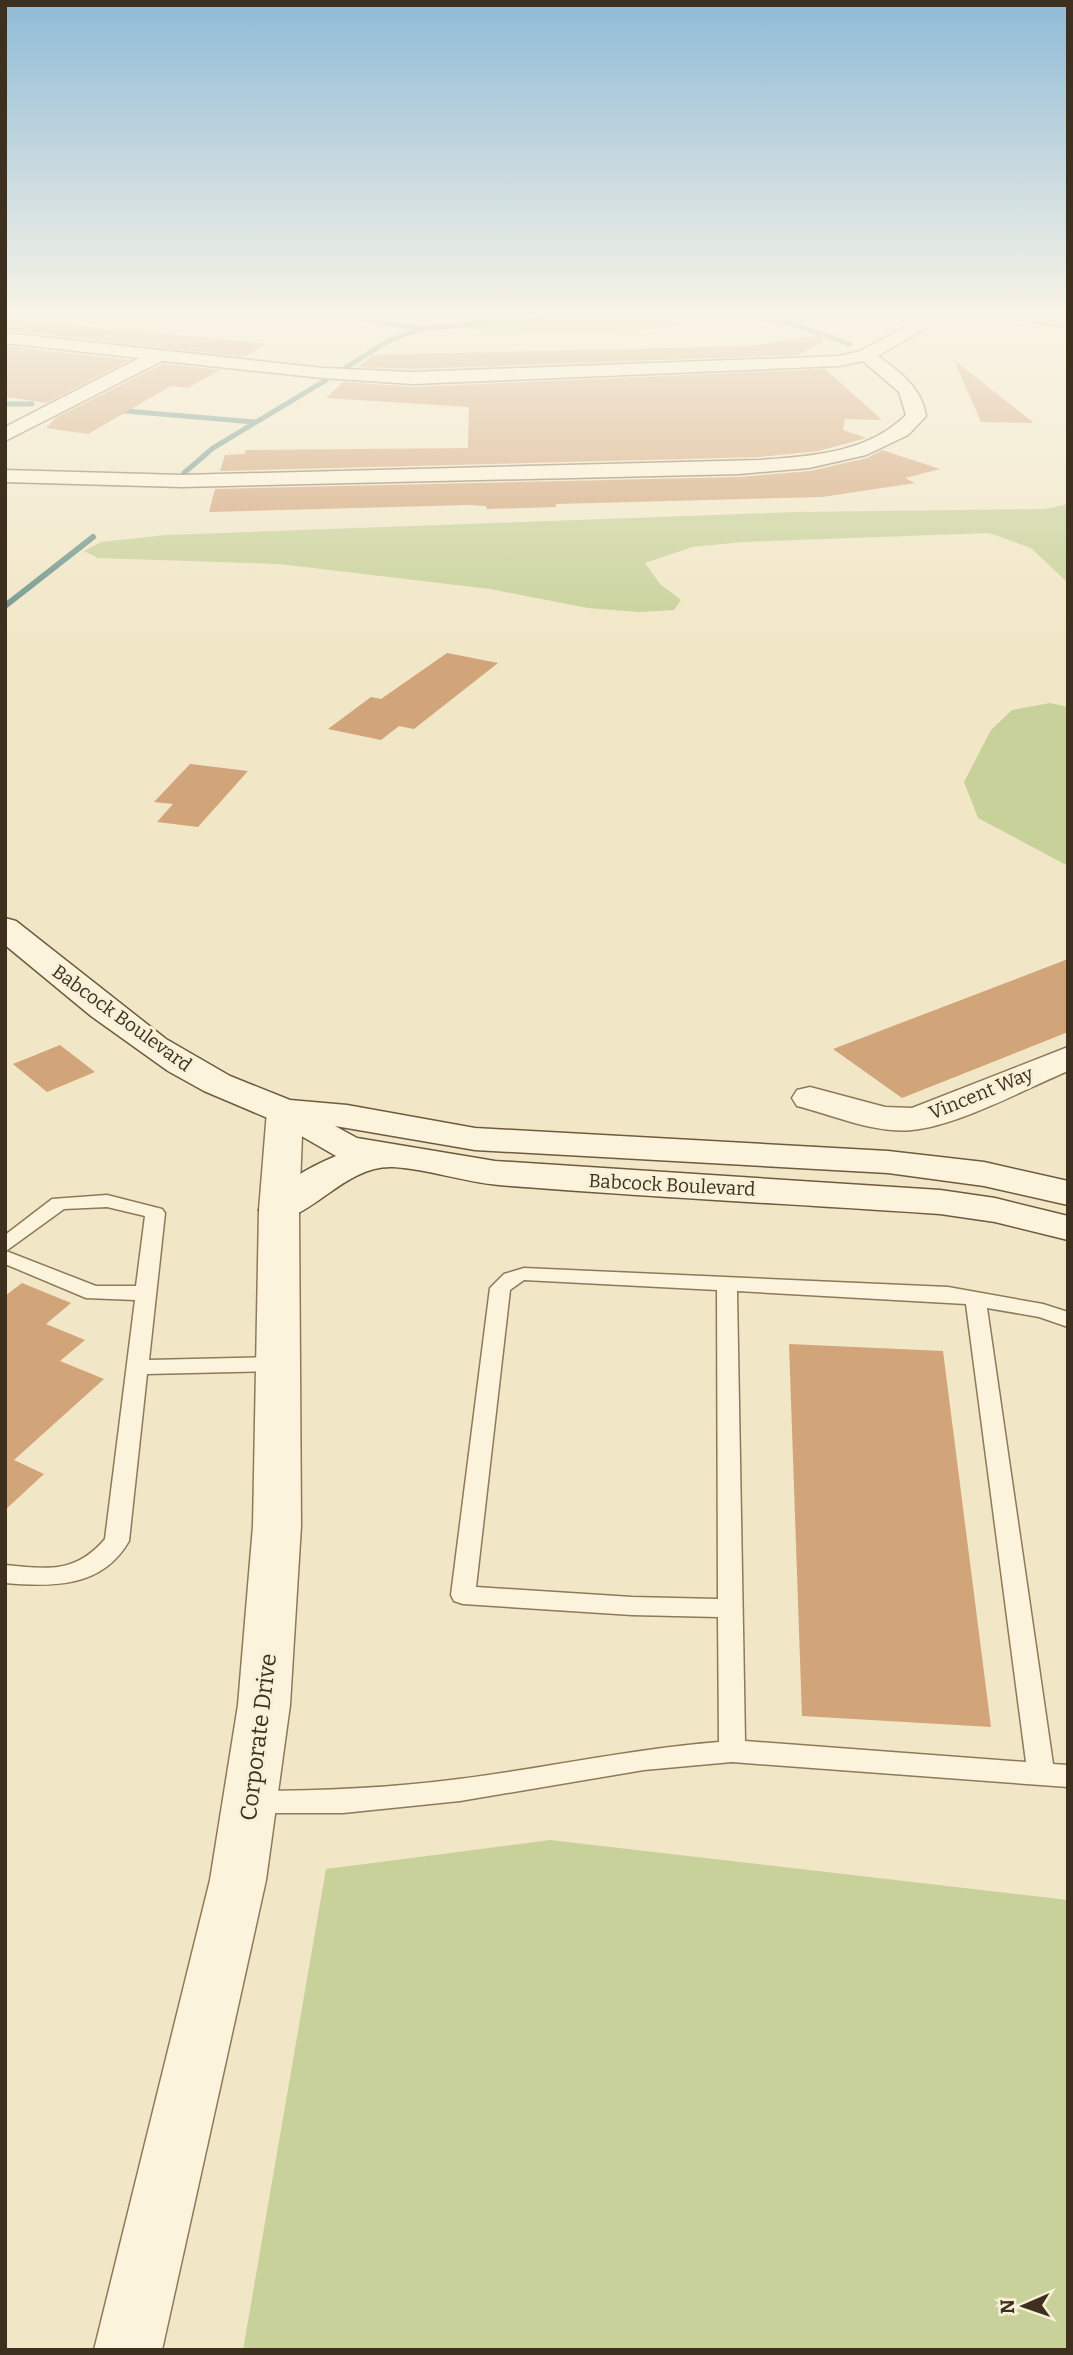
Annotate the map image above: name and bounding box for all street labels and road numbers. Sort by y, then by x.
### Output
street label: Babcock Boulevard [48,960,196,1076]
street label: Vincent Way [926,1061,1037,1124]
street label: Babcock Boulevard [588,1169,756,1201]
street label: Corporate Drive [234,1652,282,1822]

